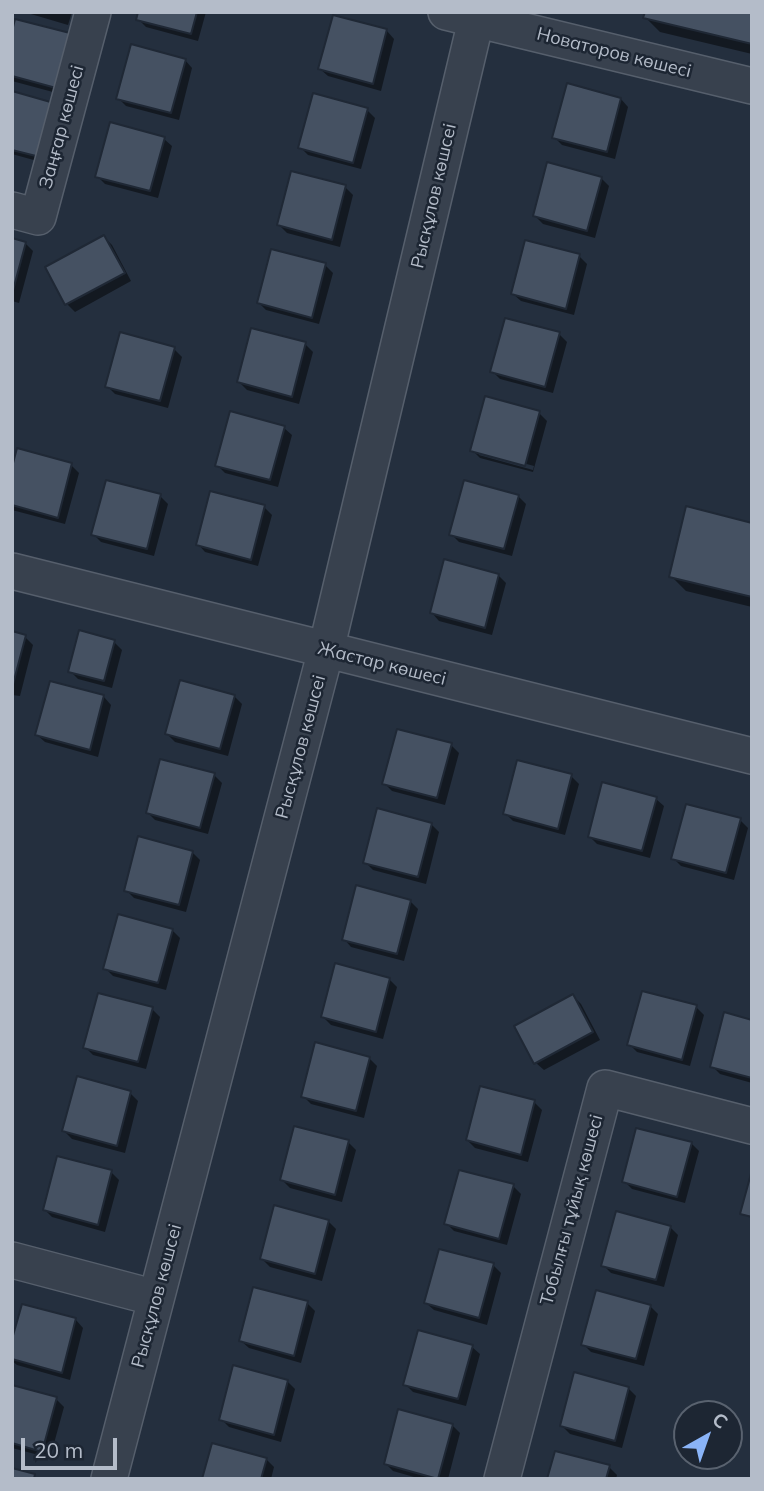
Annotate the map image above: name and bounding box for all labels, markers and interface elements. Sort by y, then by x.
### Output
street label: Новаторов көшесі [535,23,693,83]
street label: Заңғар көшесі [35,63,89,191]
street label: Рысқұлов көшсеі [407,122,461,270]
street label: Жастар көшесі [316,638,448,690]
street label: Рысқұлов көшсеі [271,673,331,821]
street label: Тобылғы тұйық көшесі [536,1112,608,1308]
street label: Рысқұлов көшсеі [127,1222,187,1370]
north arrow [673,1400,743,1470]
text: С [708,1407,733,1434]
scale bar [24,1424,121,1468]
text: 20 m [34,1437,83,1463]

